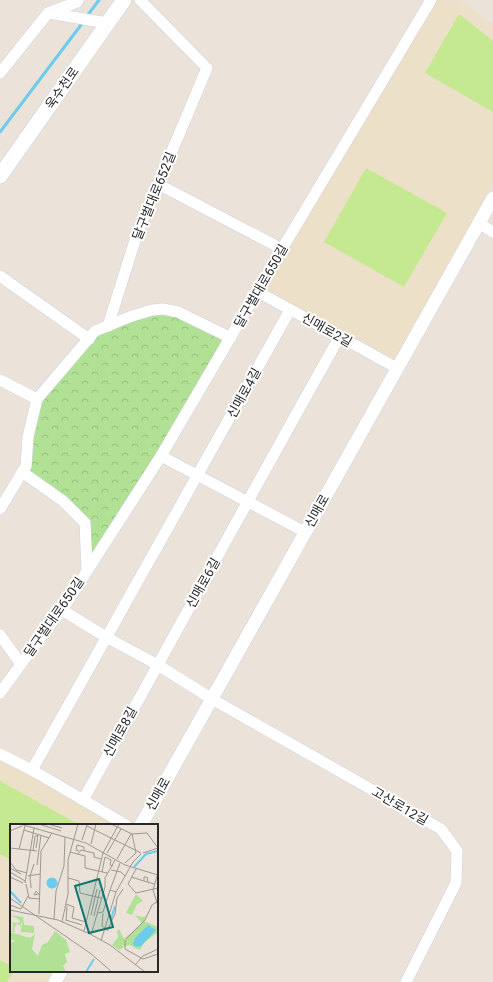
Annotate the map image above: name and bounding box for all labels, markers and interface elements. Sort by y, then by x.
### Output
street label: 욱수천로 [42,64,82,112]
street label: 달구벌대로652길 [129,150,179,242]
street label: 달구벌대로650길 [231,242,291,330]
street label: 신매로2길 [299,310,355,350]
street label: 신매로4길 [224,365,264,421]
street label: 신매로 [302,492,332,530]
street label: 신매로6길 [183,555,223,611]
street label: 달구벌대로650길 [21,574,87,660]
street label: 신매로8길 [100,704,140,760]
street label: 신매로 [143,775,173,813]
street label: 고산로12길 [369,784,431,828]
inset map [10,824,158,972]

